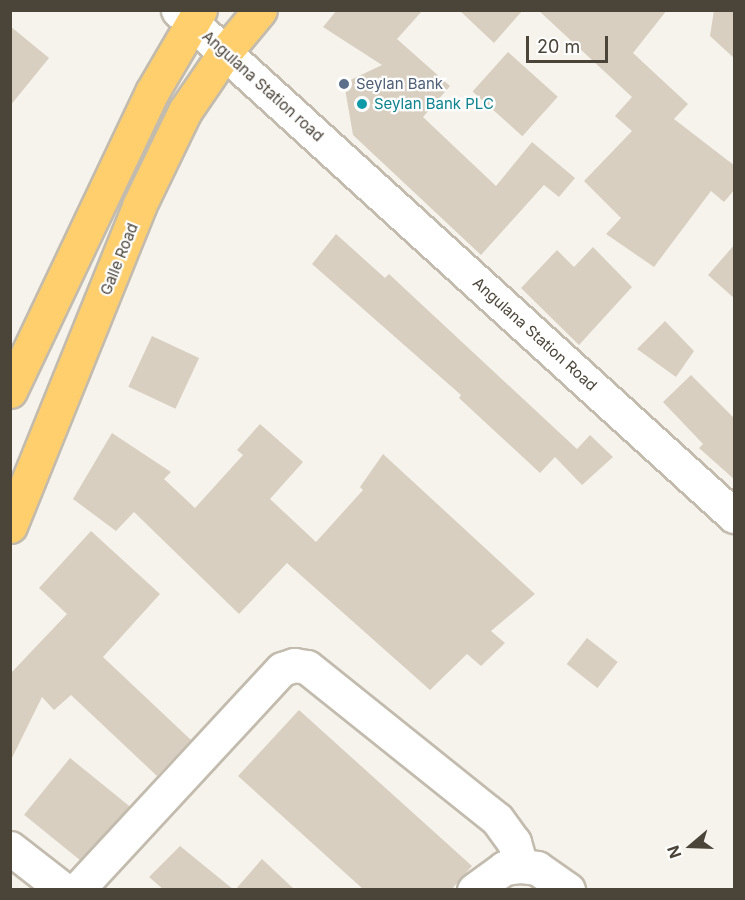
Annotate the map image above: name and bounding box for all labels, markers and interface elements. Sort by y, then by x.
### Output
scale bar [529,24,612,62]
street label: Angulana Station road [199,27,327,145]
text: 20 m [537,36,580,57]
place label: Seylan Bank [356,75,443,93]
marker: Seylan Bank [337,77,351,91]
place label: Seylan Bank PLC [374,95,494,113]
marker: Seylan Bank PLC [355,97,369,111]
street label: Galle Road [96,220,142,298]
street label: Angulana Station Road [469,274,601,394]
north arrow [661,816,721,876]
text: N [663,843,685,861]

